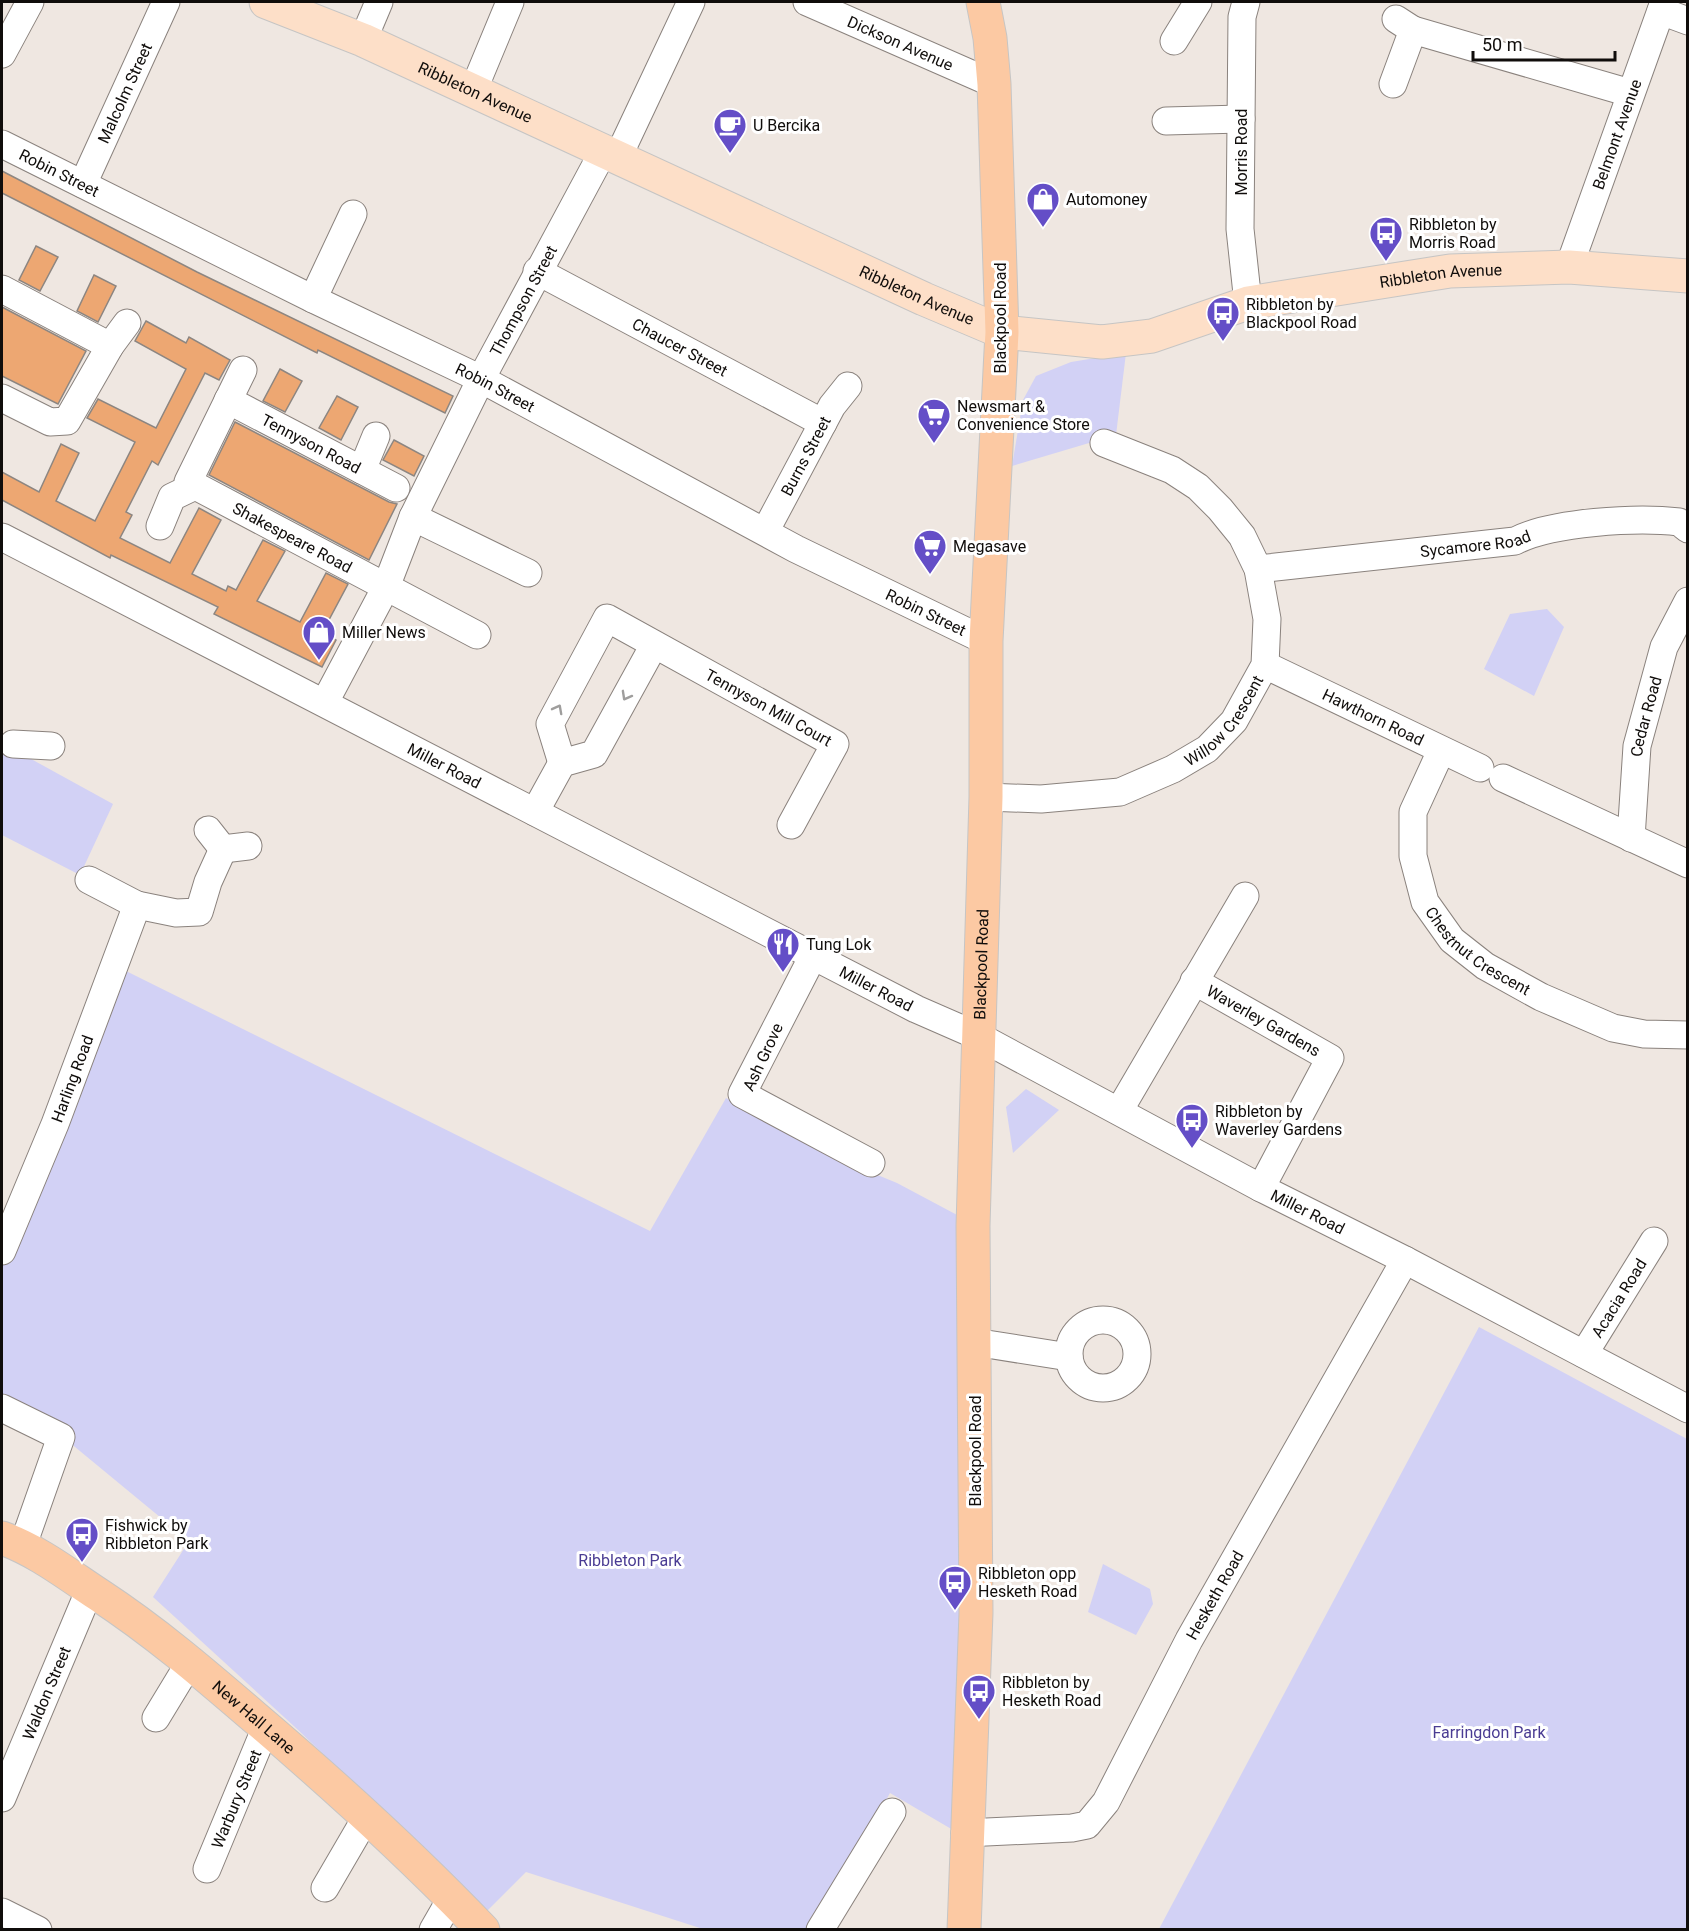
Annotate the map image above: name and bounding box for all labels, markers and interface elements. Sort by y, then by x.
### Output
street label: Dickson Avenue [845,11,956,74]
scale bar [1473,24,1616,62]
text: 50 m [1482,34,1522,55]
street label: Malcolm Street [93,40,156,146]
street label: Ribbleton Avenue [415,57,535,126]
street label: Belmont Avenue [1588,77,1645,192]
cafe icon: U Bercika [712,107,748,154]
street label: Morris Road [1232,109,1251,195]
place label: U Bercika [753,116,820,135]
street label: Robin Street [16,145,102,200]
shop icon: Automoney [1025,181,1061,228]
place label: Automoney [1066,190,1148,209]
bus stop icon: Ribbleton by Morris Road [1368,215,1404,262]
place label: Ribbleton by Morris Road [1409,215,1497,252]
street label: Thompson Street [486,242,561,359]
street label: Ribbleton Avenue [1378,260,1502,292]
street label: Ribbleton Avenue [857,261,977,329]
street label: Blackpool Road [991,263,1010,373]
bus stop icon: Ribbleton by Blackpool Road [1205,295,1241,342]
place label: Ribbleton by Blackpool Road [1246,295,1357,332]
street label: Chaucer Street [629,314,731,380]
street label: Robin Street [453,359,538,416]
supermarket icon: Newsmart & Convenience Store [916,397,952,444]
place label: Newsmart & Convenience Store [957,397,1090,434]
street label: Tennyson Road [258,410,364,477]
street label: Burns Street [777,413,834,499]
street label: Shakespeare Road [230,498,355,577]
street label: Sycamore Road [1419,526,1533,561]
supermarket icon: Megasave [912,528,948,575]
place label: Megasave [953,537,1026,556]
street label: Robin Street [883,584,969,639]
shop icon: Miller News [301,614,337,661]
place label: Miller News [342,623,426,642]
street label: Tennyson Mill Court [702,665,835,750]
street label: Willow Crescent [1181,672,1267,770]
street label: Cedar Road [1627,674,1665,757]
street label: Hawthorn Road [1319,684,1427,749]
one-way arrow [622,690,633,700]
one-way arrow [551,704,562,715]
street label: Miller Road [404,739,484,792]
street label: Chestnut Crescent [1422,903,1534,999]
street label: Blackpool Road [970,909,992,1020]
restaurant icon: Tung Lok [765,926,801,973]
place label: Tung Lok [806,935,872,954]
street label: Miller Road [836,962,916,1015]
street label: Waverley Gardens [1203,981,1324,1060]
street label: Ash Grove [739,1020,787,1094]
street label: Harling Road [47,1032,97,1125]
bus stop icon: Ribbleton by Waverley Gardens [1174,1102,1210,1149]
place label: Ribbleton by Waverley Gardens [1215,1102,1342,1139]
street label: Miller Road [1268,1185,1348,1238]
street label: Acacia Road [1587,1255,1650,1341]
street label: Blackpool Road [966,1396,985,1506]
bus stop icon: Fishwick by Ribbleton Park [64,1516,100,1563]
place label: Fishwick by Ribbleton Park [105,1516,209,1553]
street label: Hesketh Road [1182,1547,1247,1643]
park label: Ribbleton Park [578,1551,683,1570]
bus stop icon: Ribbleton opp Hesketh Road [937,1564,973,1611]
place label: Ribbleton opp Hesketh Road [978,1564,1077,1601]
street label: Waldon Street [18,1643,74,1743]
bus stop icon: Ribbleton by Hesketh Road [961,1673,997,1720]
place label: Ribbleton by Hesketh Road [1002,1673,1101,1710]
street label: New Hall Lane [209,1676,299,1757]
park label: Farringdon Park [1432,1723,1546,1742]
street label: Warbury Street [207,1747,265,1851]

